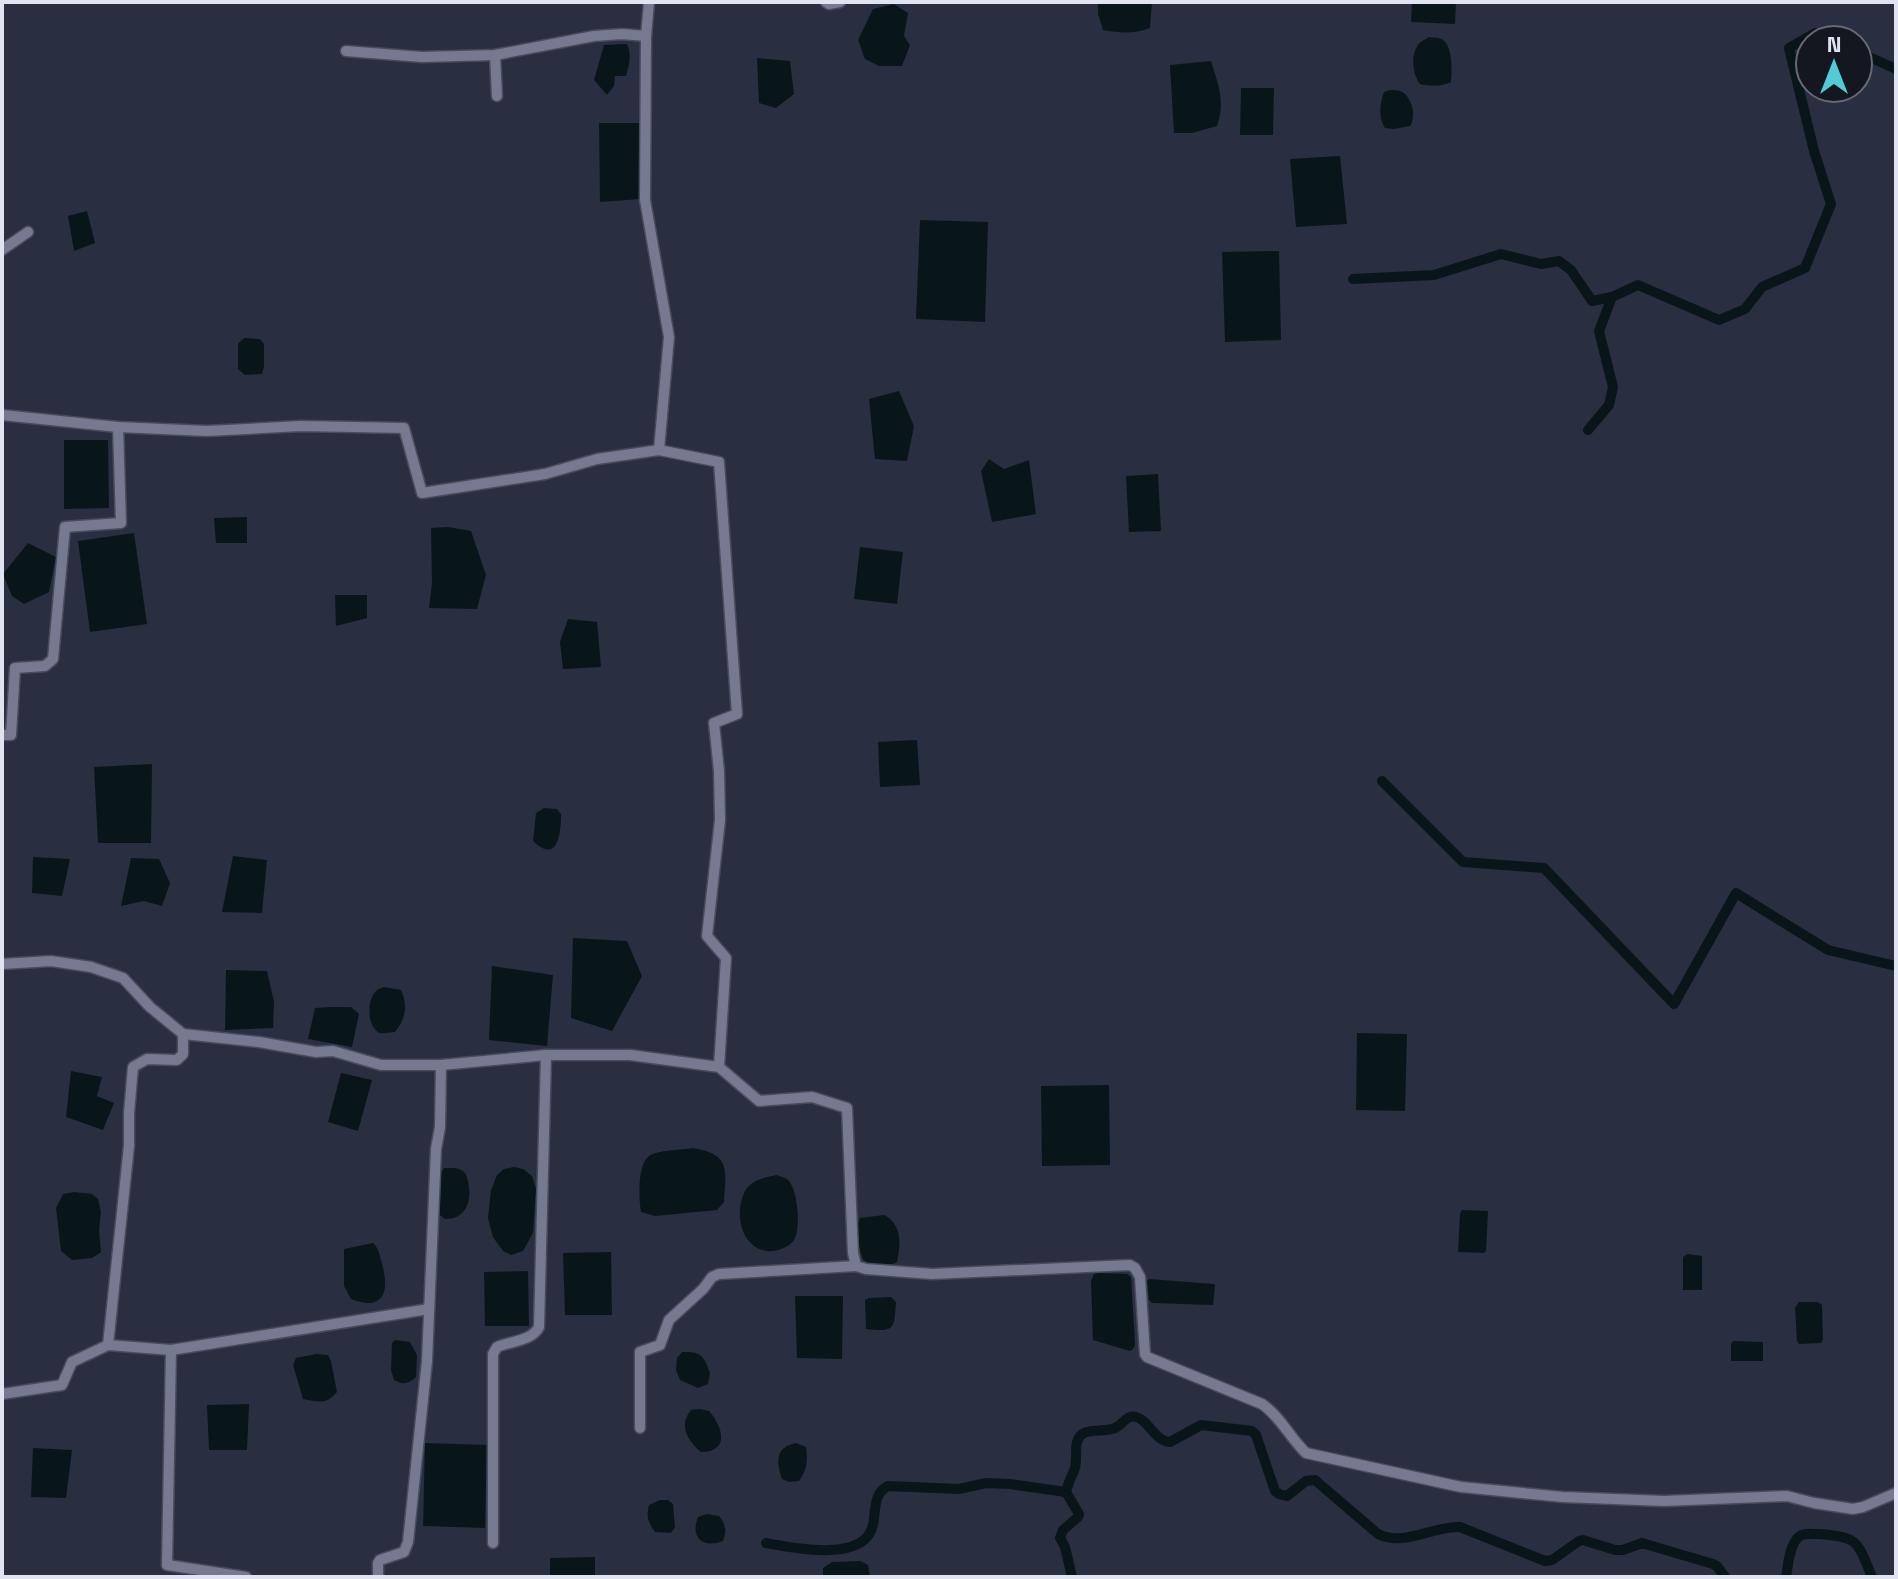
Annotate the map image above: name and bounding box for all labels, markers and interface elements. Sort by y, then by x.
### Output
north arrow [1794,24,1874,104]
text: N [1827,30,1841,58]

